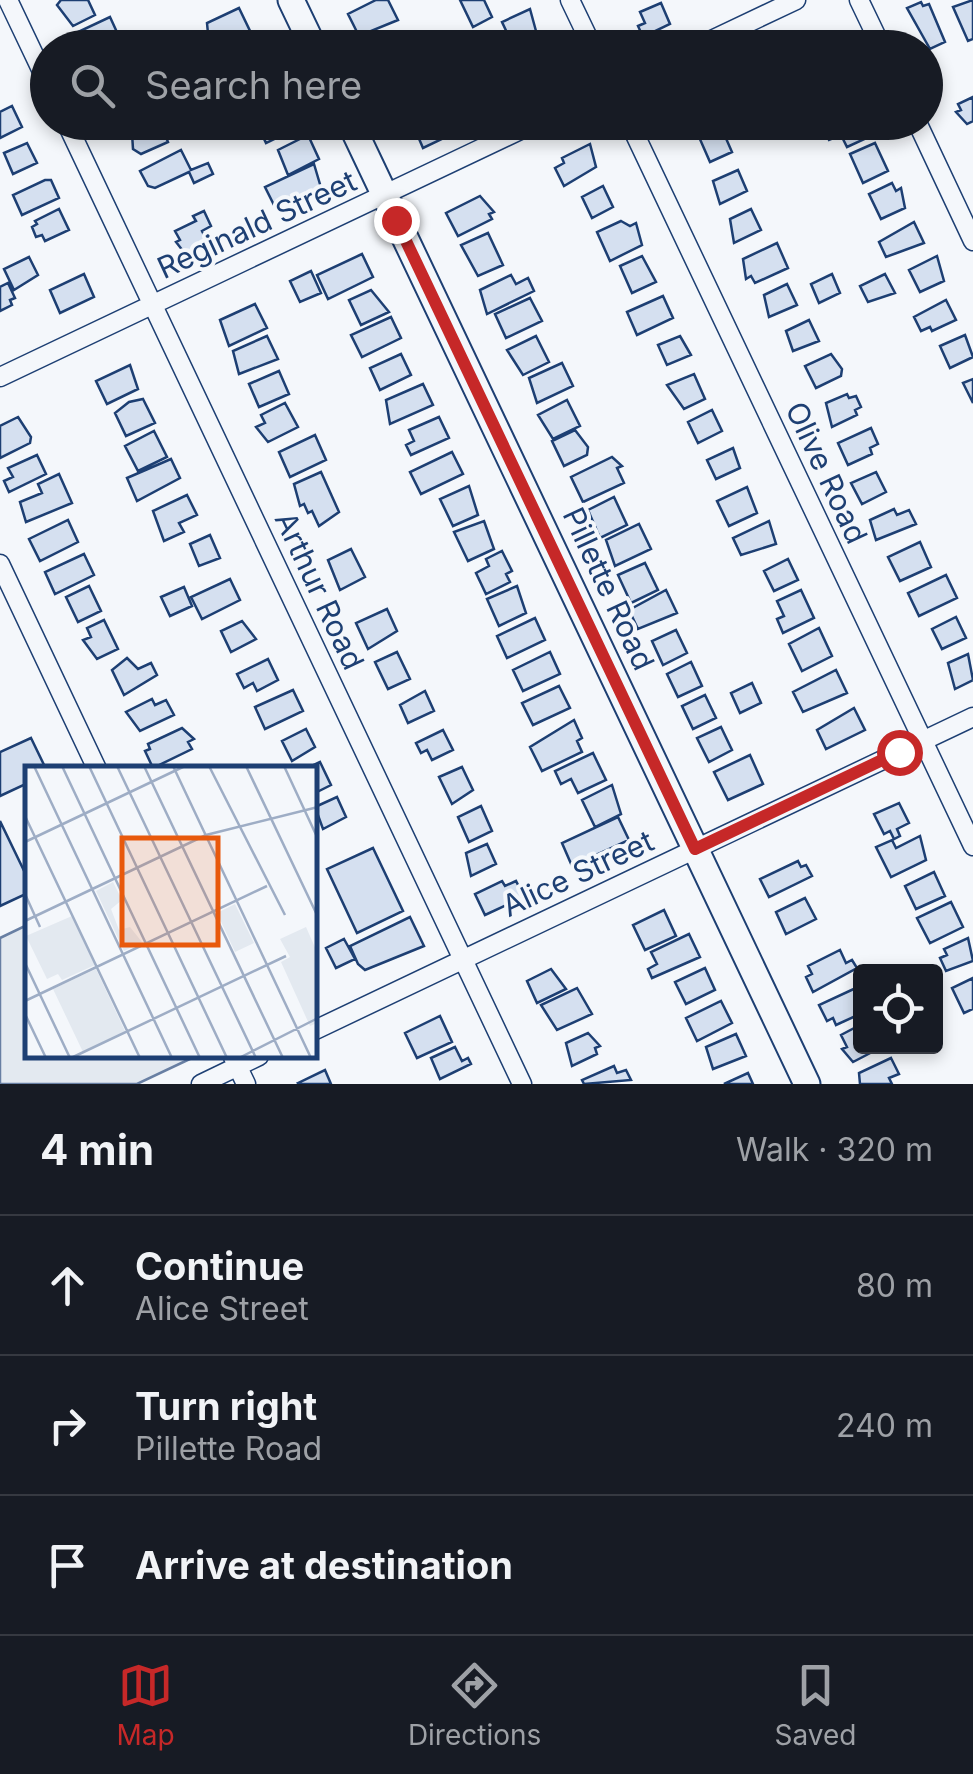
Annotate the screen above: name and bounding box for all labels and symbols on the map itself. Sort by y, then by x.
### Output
street label: Reginald Street [151,162,362,286]
route end [374,198,420,244]
street label: Olive Road [778,396,875,549]
street label: Pillette Road [556,502,662,676]
street label: Arthur Road [268,506,372,675]
route start [877,730,923,776]
inset map [25,766,318,1059]
street label: Alice Street [496,822,659,924]

